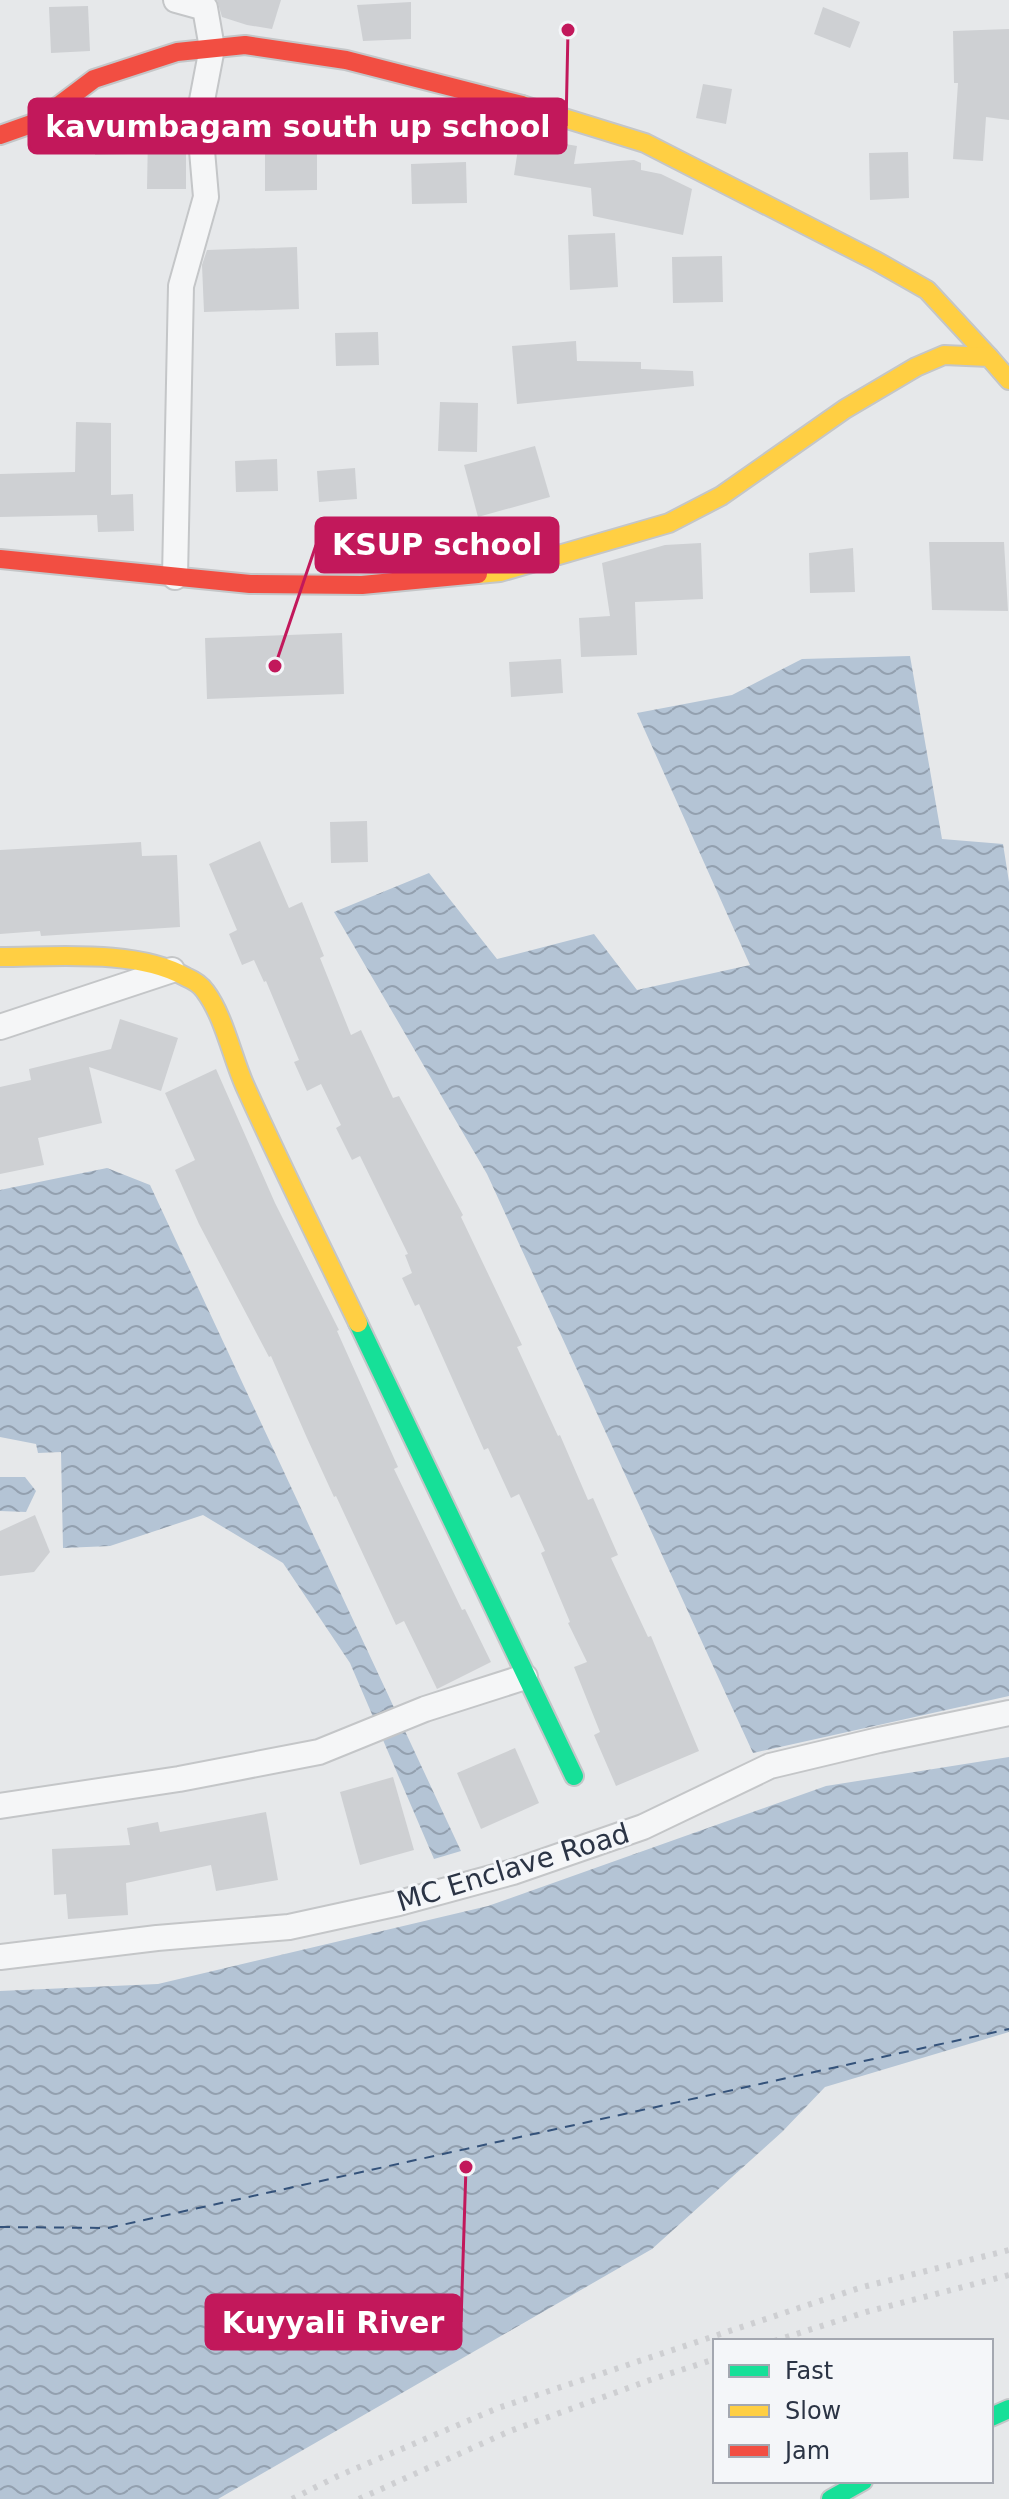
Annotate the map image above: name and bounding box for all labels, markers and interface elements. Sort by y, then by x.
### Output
callout: kavumbagam south up school [29,99,566,153]
text: kavumbagam south up school [45,109,551,144]
callout: KSUP school [316,518,558,572]
text: KSUP school [332,527,542,562]
street label: MC Enclave Road [393,1816,633,1919]
callout: Kuyyali River [206,2295,461,2349]
text: Kuyyali River [222,2305,444,2340]
legend [713,2339,993,2483]
text: Fast [785,2357,833,2385]
text: Slow [785,2397,841,2425]
text: Jam [783,2437,830,2465]

